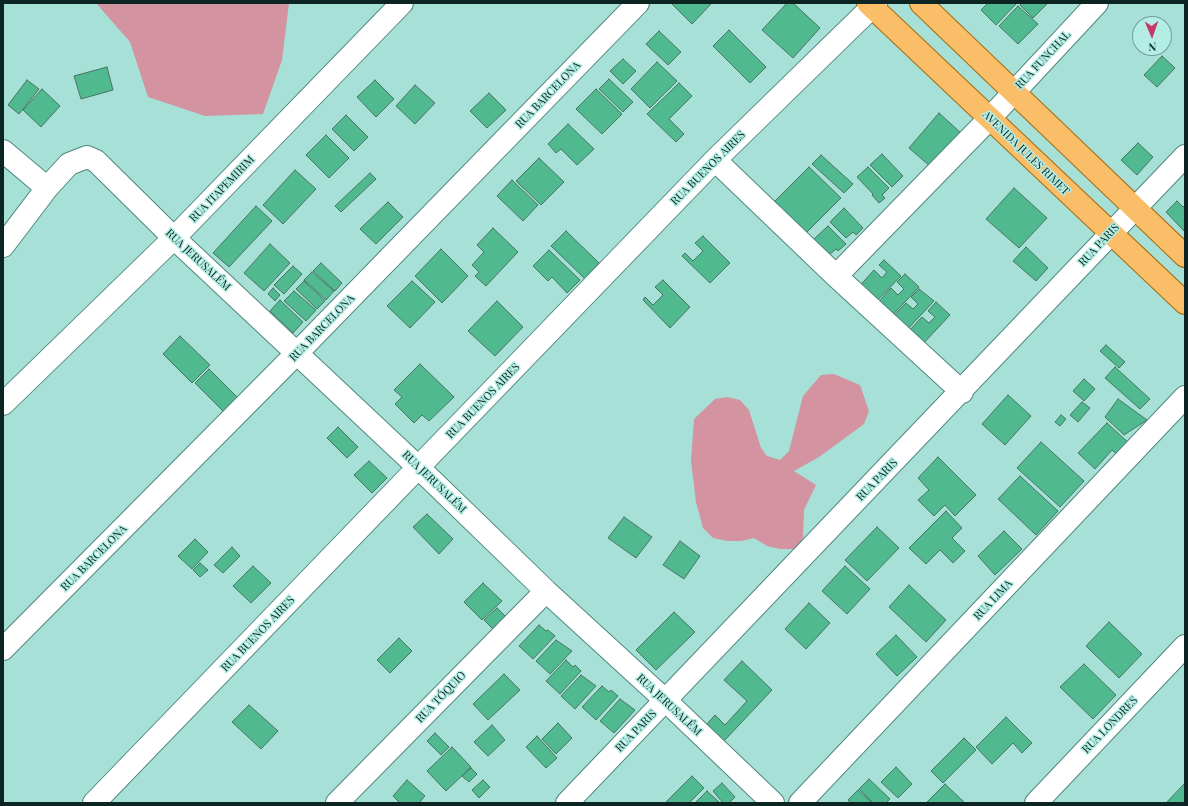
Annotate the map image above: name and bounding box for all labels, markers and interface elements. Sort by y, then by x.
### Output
north arrow [1132,16,1172,56]
street label: RUA FUNCHAL [1013,28,1073,92]
text: N [1148,40,1157,55]
street label: RUA BARCELONA [513,59,583,131]
street label: AVENIDA JULES RIMET [980,108,1072,198]
street label: RUA BUENOS AIRES [668,128,748,208]
street label: RUA ITAPEMIRIM [187,153,257,225]
street label: RUA PARIS [1076,221,1122,269]
street label: RUA JERUSALÉM [163,226,233,294]
street label: RUA BARCELONA [287,292,357,364]
street label: RUA BUENOS AIRES [444,361,522,441]
street label: RUA JERUSALÉM [399,448,469,516]
street label: RUA PARIS [854,456,900,504]
street label: RUA BARCELONA [58,522,130,594]
street label: RUA LIMA [971,577,1015,623]
street label: RUA BUENOS AIRES [219,594,297,674]
street label: RUA TÓQUIO [413,669,469,725]
street label: RUA JERUSALÉM [634,671,704,739]
street label: RUA LONDRES [1080,694,1140,756]
street label: RUA PARIS [613,707,659,755]

